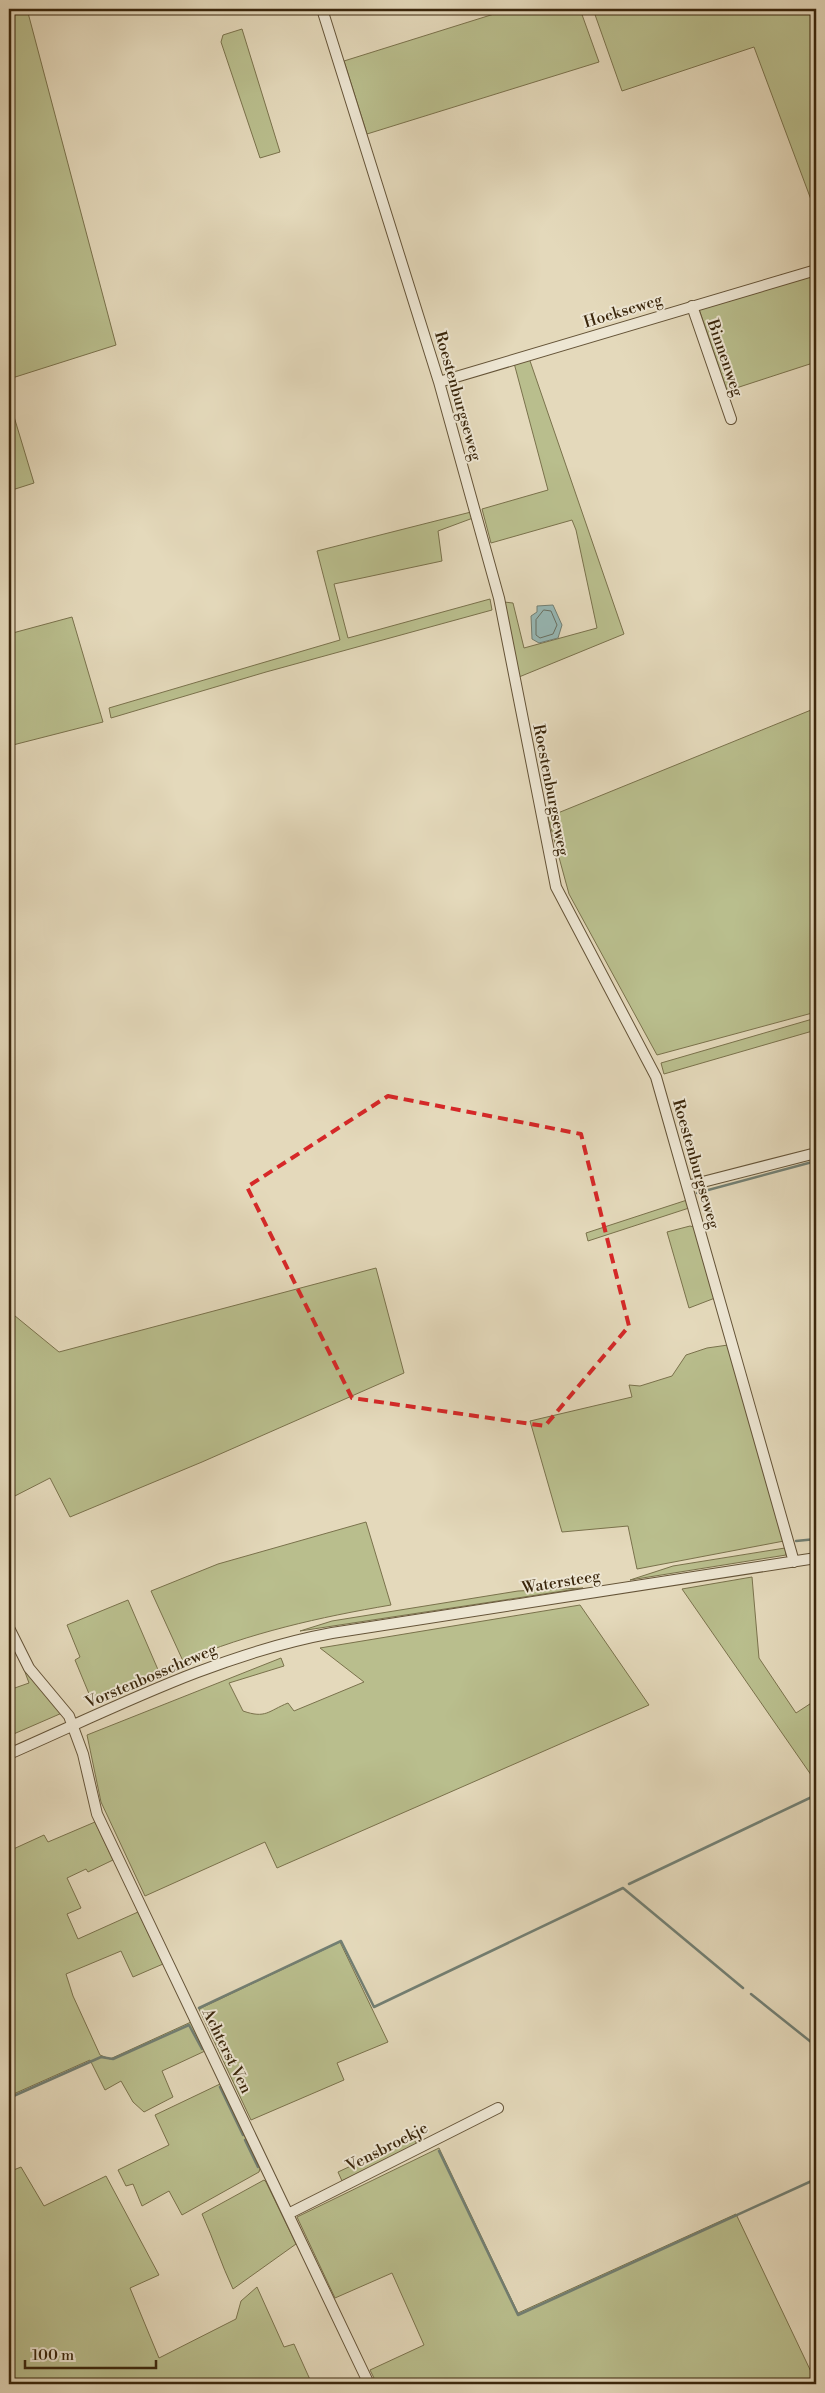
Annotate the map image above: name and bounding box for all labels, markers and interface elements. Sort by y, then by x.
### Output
street label: Hoekseweg [581,289,665,332]
street label: Binnenweg [702,316,748,400]
street label: Roestenburgseweg [430,329,486,464]
street label: Roestenburgseweg [528,722,574,858]
street label: Roestenburgseweg [668,1097,724,1232]
street label: Watersteeg [519,1566,602,1598]
street label: Vorstenbosscheweg [81,1639,221,1713]
street label: Achterst Ven [197,2004,256,2097]
street label: Vensbroekje [342,2118,431,2177]
scale bar [25,2338,156,2370]
text: 100 m [32,2346,74,2365]

